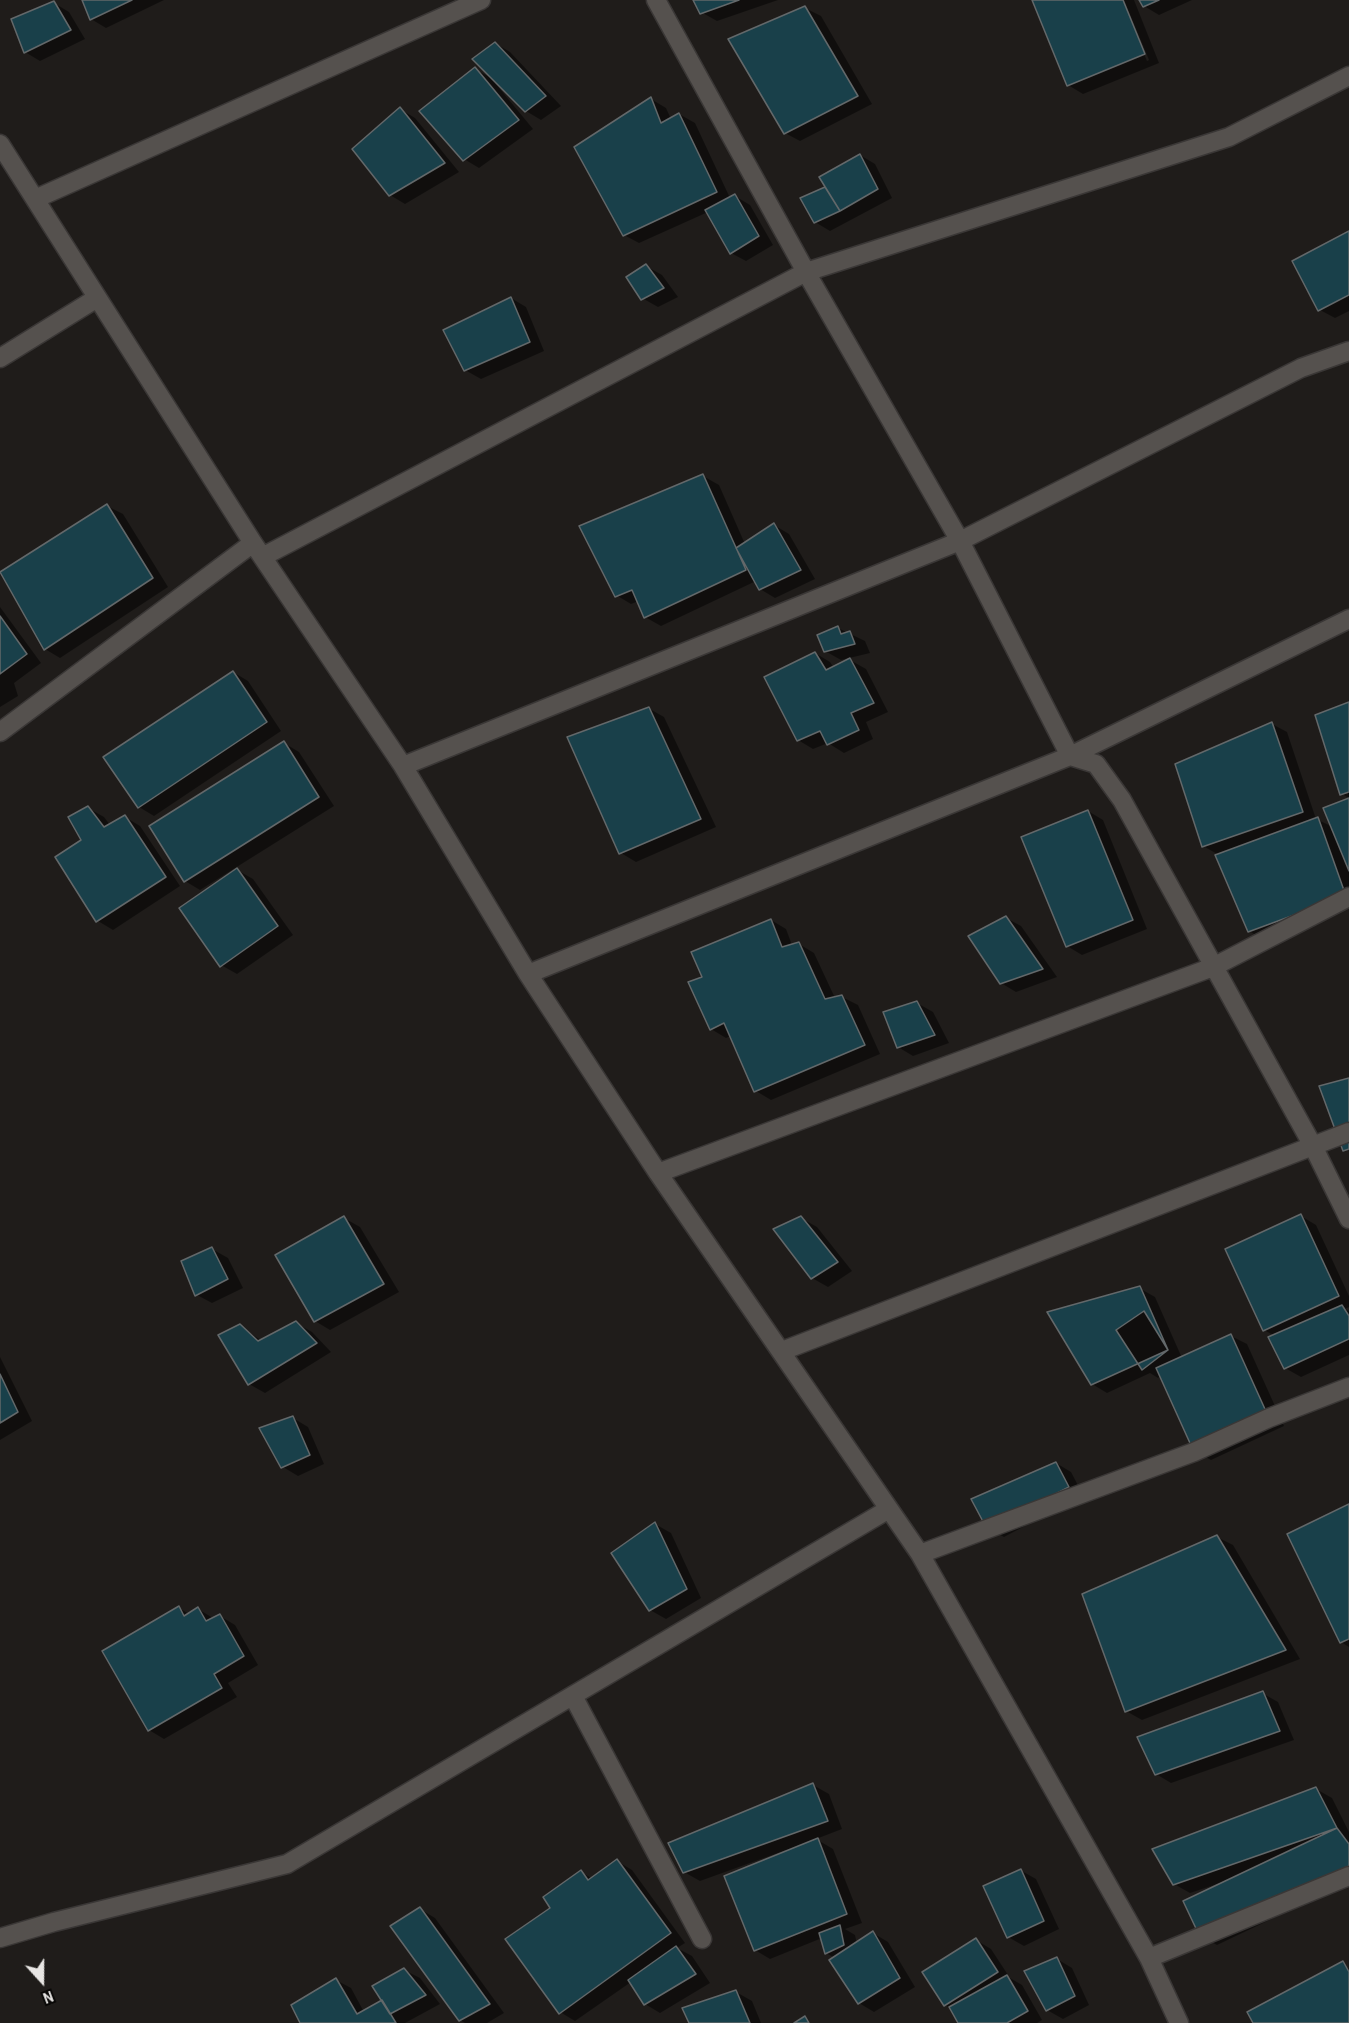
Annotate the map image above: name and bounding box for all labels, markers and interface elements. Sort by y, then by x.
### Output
north arrow [12,1951,72,2011]
text: N [40,1986,57,2010]

